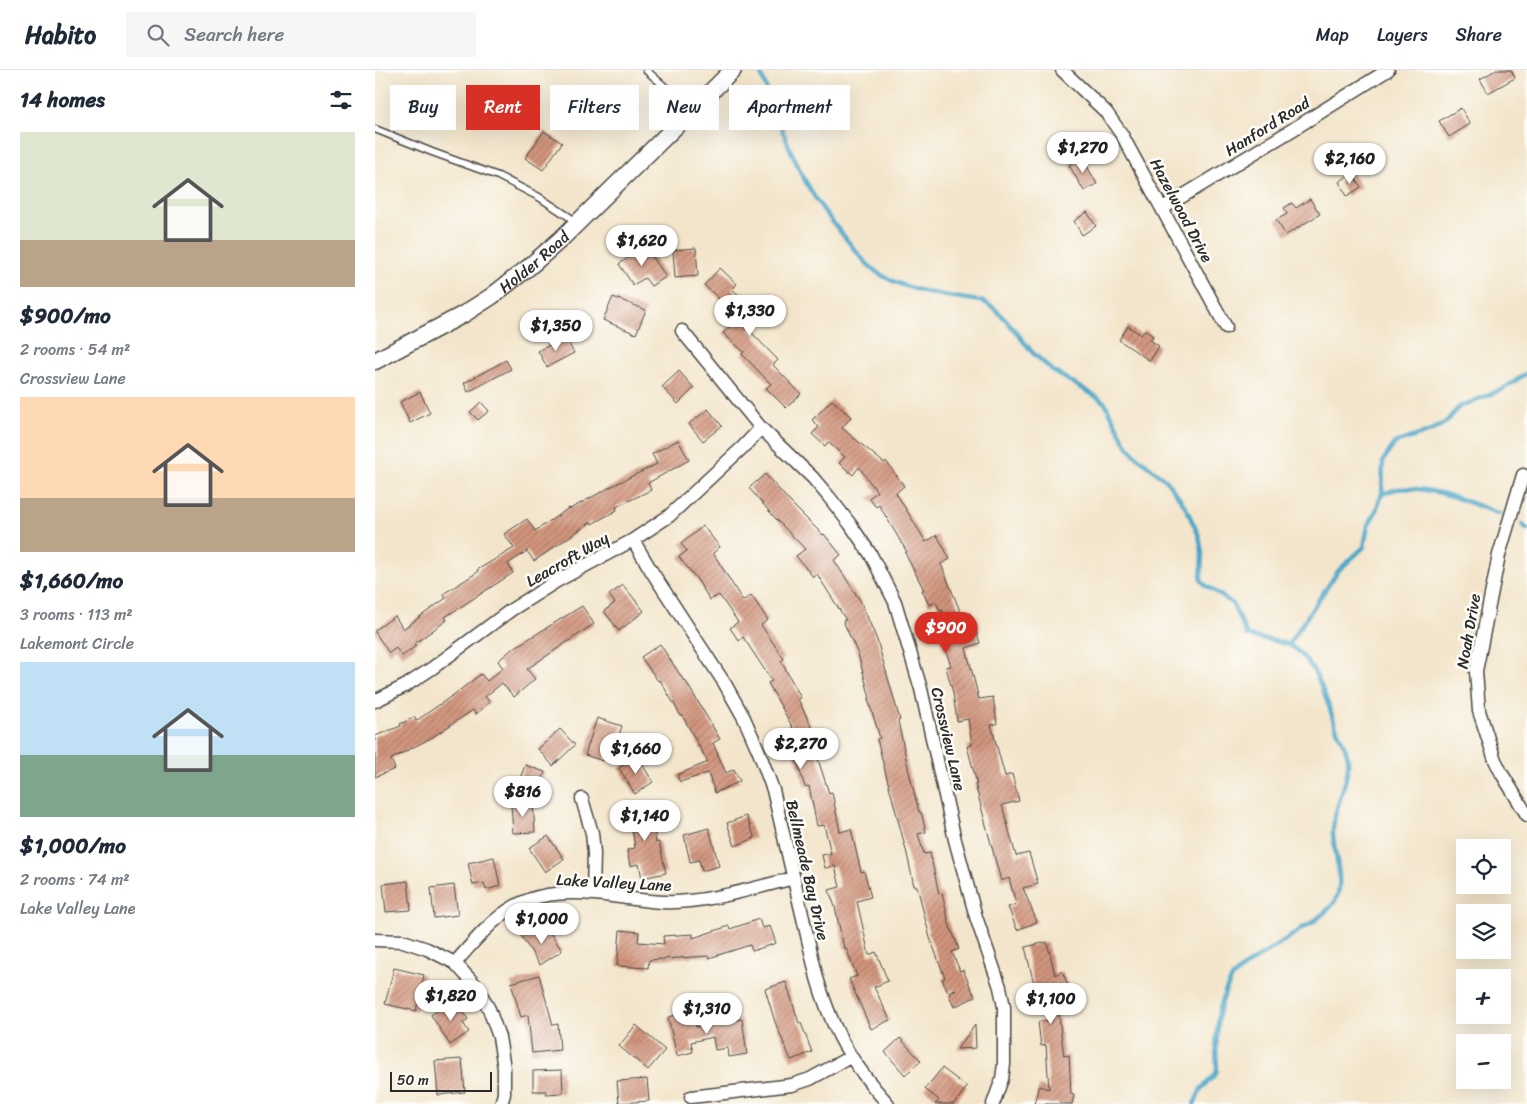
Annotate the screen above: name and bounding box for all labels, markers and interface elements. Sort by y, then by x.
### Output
search box [126,12,476,57]
text: Habito [25,14,96,56]
text: Search here [184,18,284,51]
text: Map [1316,19,1349,51]
text: Layers [1377,19,1428,51]
text: Share [1456,19,1502,51]
icon: search [144,21,172,49]
text: 14 homes [20,81,105,119]
chip: Buy [390,85,456,130]
chip: Rent [466,85,540,130]
chip: Filters [550,85,639,130]
chip: New [649,85,719,130]
chip: Apartment [729,85,850,130]
icon: filters [327,86,355,114]
street label: Hanford Road [1219,88,1317,164]
pin: $1,270 [1042,132,1124,174]
text: $1,270 [1058,133,1108,162]
pin: $2,160 [1309,142,1391,185]
text: $2,160 [1325,144,1375,173]
street label: Hazelwood Drive [1142,153,1222,268]
icon: home [143,165,233,255]
street label: Holder Road [492,223,578,301]
pin: $1,620 [601,224,683,267]
text: $1,620 [617,226,667,255]
pin: $1,330 [709,294,791,337]
text: $1,330 [725,296,775,325]
text: $900/mo [20,297,111,335]
pin: $1,350 [515,310,597,352]
text: $1,350 [531,311,581,340]
text: 2 rooms · 54 m² [20,335,130,364]
text: Crossview Lane [20,364,126,393]
icon: home [143,430,233,520]
street label: Leacroft Way [520,523,615,595]
text: $1,660/mo [20,562,123,600]
street label: Noah Drive [1448,591,1489,671]
text: 3 rooms · 113 m² [20,600,132,629]
pin: $900 [916,612,976,654]
text: $900 [926,613,966,642]
text: Lakemont Circle [20,629,134,658]
street label: Crossview Lane [922,684,975,794]
icon: home [143,695,233,785]
pin: $2,270 [760,728,842,770]
text: $2,270 [775,729,827,758]
pin: $1,660 [595,732,677,775]
text: $1,660 [611,734,661,763]
pin: $816 [493,776,553,818]
text: $816 [505,777,541,806]
street label: Bellmeade Bay Drive [777,797,838,943]
pin: $1,140 [604,800,686,842]
text: $1,140 [621,801,669,830]
text: $1,000/mo [20,827,126,865]
map controls [1456,839,1511,1089]
button: locate [1456,839,1511,894]
text: 2 rooms · 74 m² [20,865,130,894]
street label: Lake Valley Lane [556,865,673,900]
text: Lake Valley Lane [20,894,135,923]
pin: $1,000 [501,902,583,945]
text: $1,000 [516,904,568,933]
button: layers [1456,904,1511,959]
button: + [1456,969,1511,1024]
pin: $1,820 [410,980,492,1022]
text: $1,820 [426,981,476,1010]
pin: $1,100 [1010,982,1092,1025]
text: $1,100 [1026,984,1076,1013]
pin: $1,310 [666,992,748,1035]
text: $1,310 [683,994,731,1023]
button: − [1456,1034,1511,1089]
text: 50 m [397,1068,429,1093]
scale bar [390,1069,493,1092]

